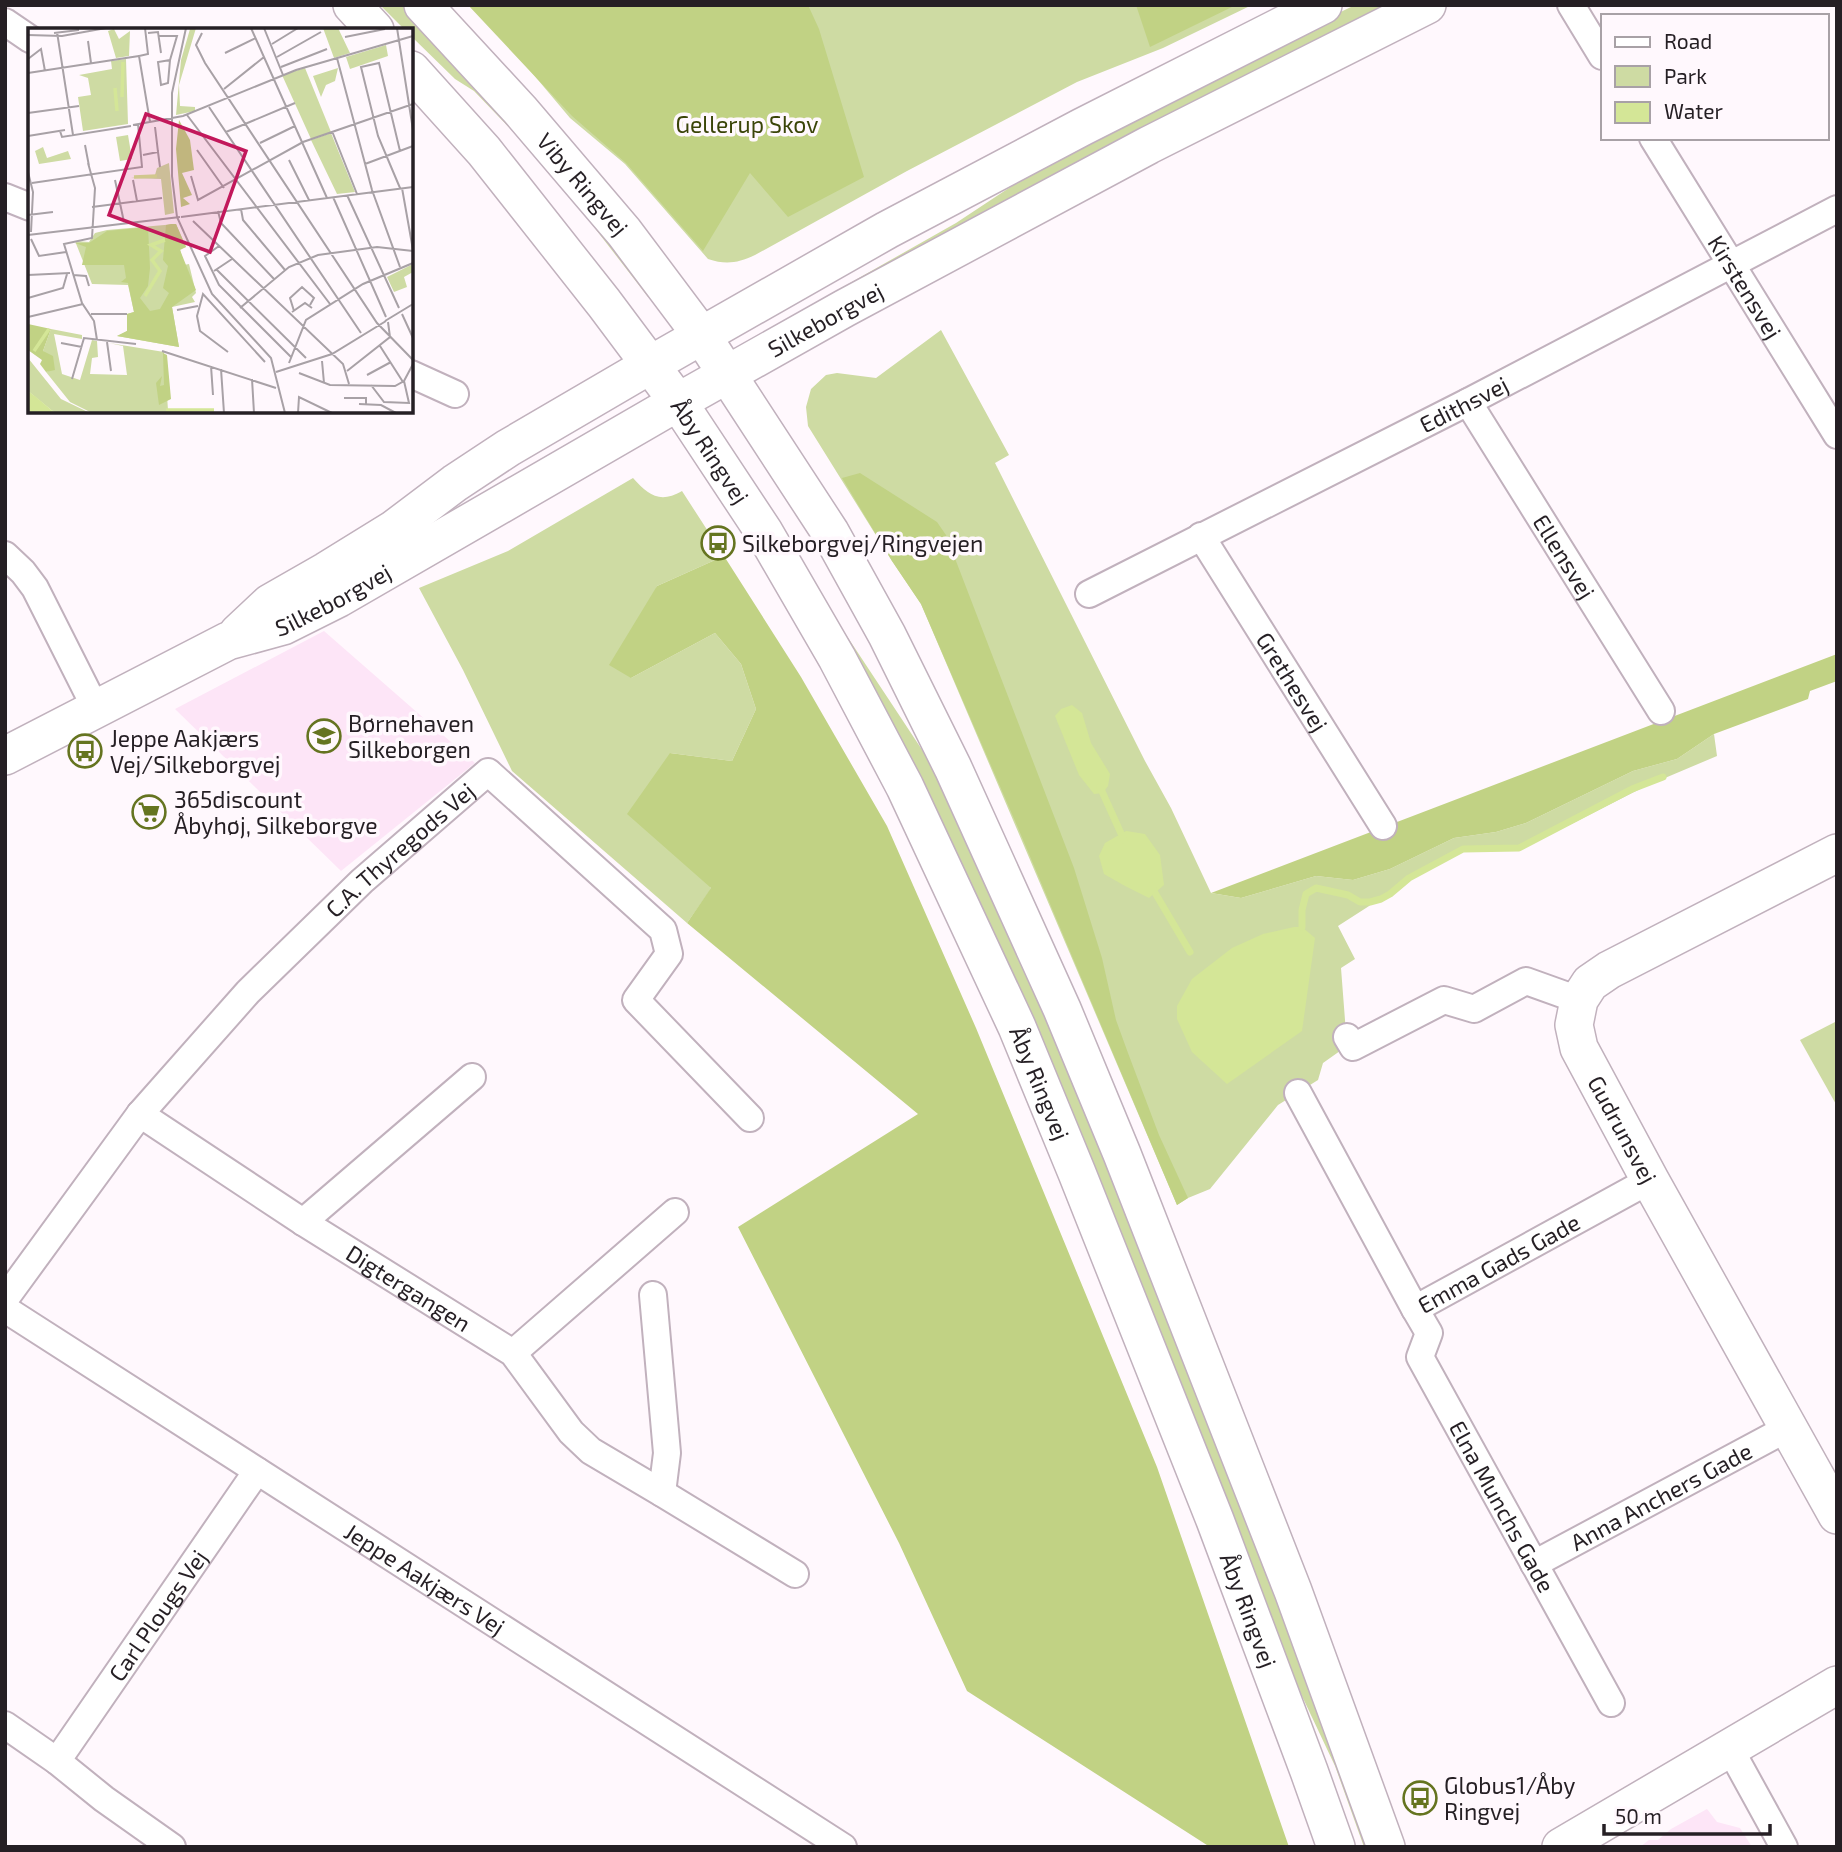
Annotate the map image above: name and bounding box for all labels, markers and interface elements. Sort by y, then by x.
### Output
legend [1601,14,1828,140]
inset map [28,28,413,413]
text: Road [1664,28,1712,53]
text: Park [1664,63,1707,88]
text: Water [1664,98,1723,123]
park label: Gellerup Skov [676,110,819,138]
street label: Viby Ringvej [531,127,634,241]
street label: Kirstensvej [1703,230,1788,344]
street label: Silkeborgvej [763,276,888,363]
street label: Edithsvej [1415,370,1513,438]
street label: Åby Ringvej [665,393,755,509]
street label: Ellensvej [1528,509,1601,604]
bus stop icon: Silkeborgvej/Ringvejen [699,524,737,562]
place label: Silkeborgvej/Ringvejen [742,529,983,557]
street label: Silkeborgvej [272,557,396,642]
street label: Grethesvej [1251,627,1334,737]
place label: Børnehaven Silkeborgen [348,709,474,763]
school or university icon: Børnehaven Silkeborgen [305,717,343,755]
place label: Jeppe Aakjærs Vej/Silkeborgvej [110,724,281,778]
bus stop icon: Jeppe Aakjærs Vej/Silkeborgvej [66,732,104,770]
street label: C.A. Thyregods Vej [319,776,480,923]
place label: 365discount Åbyhøj, Silkeborgve [174,785,378,839]
supermarket icon: 365discount Åbyhøj, Silkeborgve [130,793,168,831]
street label: Åby Ringvej [1004,1022,1076,1144]
street label: Gudrunsvej [1582,1071,1663,1188]
street label: Emma Gads Gade [1413,1207,1585,1319]
street label: Digtergangen [341,1239,476,1337]
street label: Elna Munchs Gade [1444,1416,1561,1597]
street label: Anna Anchers Gade [1565,1436,1756,1556]
street label: Jeppe Aakjærs Vej [339,1517,510,1640]
street label: Carl Plougs Vej [102,1544,213,1686]
street label: Åby Ringvej [1215,1549,1283,1671]
place label: Globus1/Åby Ringvej [1444,1771,1575,1825]
bus stop icon: Globus1/Åby Ringvej [1401,1779,1439,1817]
scale bar [1604,1792,1770,1836]
text: 50 m [1615,1803,1662,1828]

